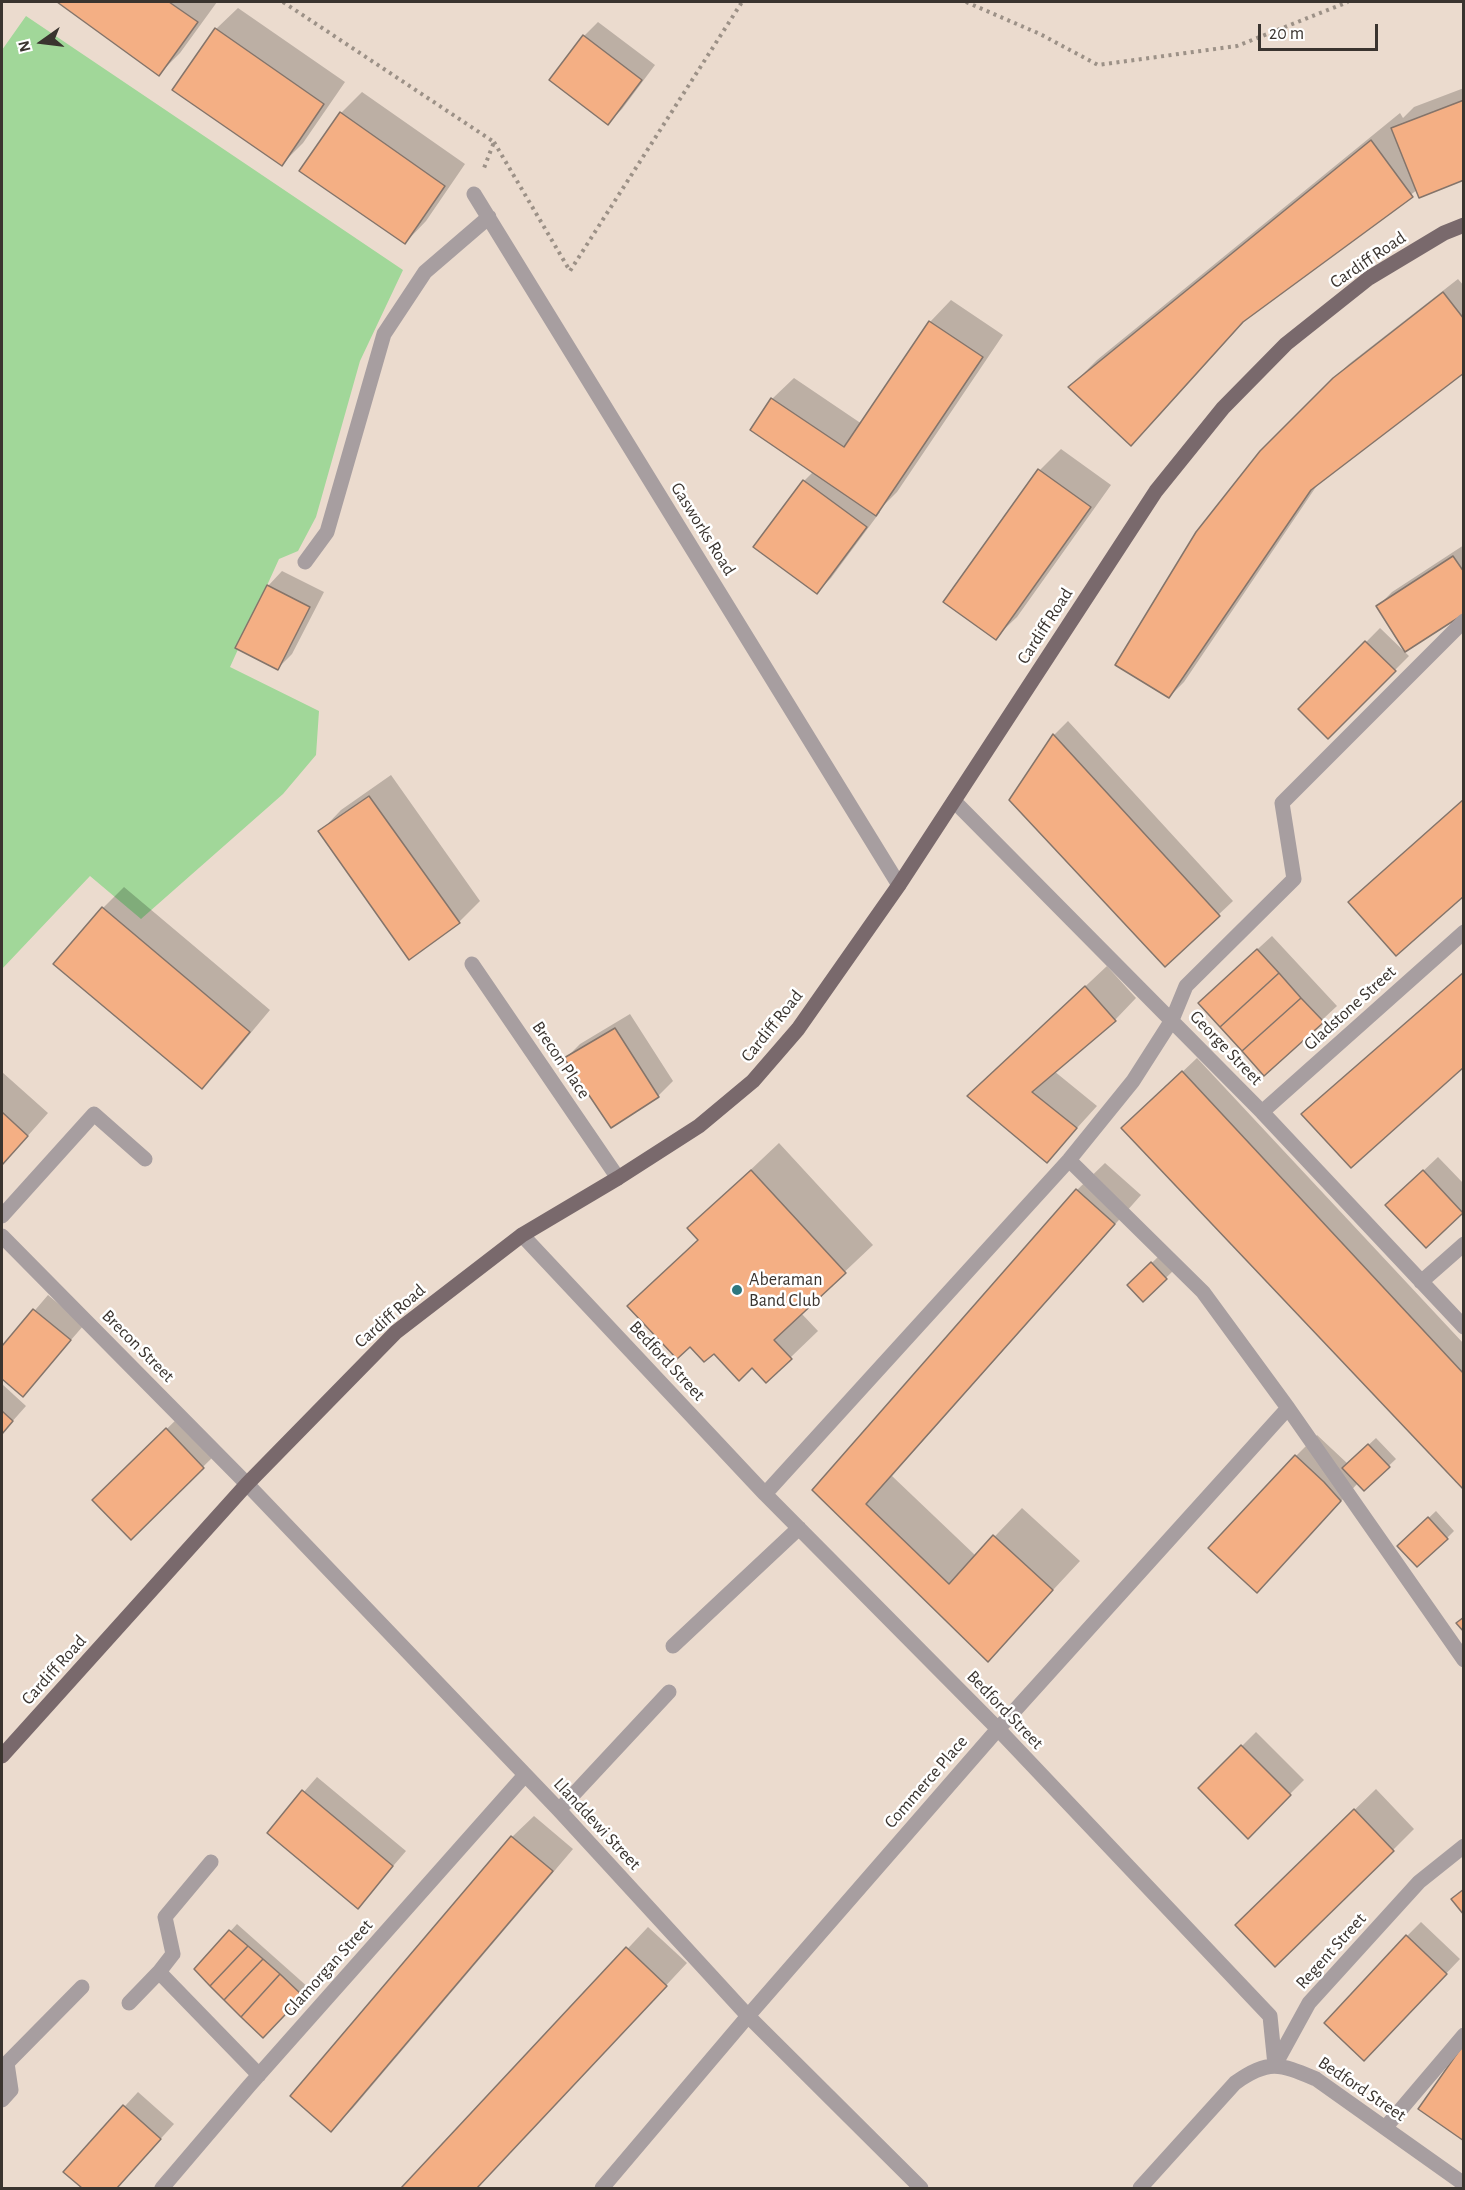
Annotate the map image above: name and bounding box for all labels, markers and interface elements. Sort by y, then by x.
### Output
north arrow [12,12,72,72]
scale bar [1261,12,1381,50]
text: 20 m [1269,25,1304,43]
text: N [15,39,34,54]
street label: Cardiff Road [1326,227,1410,293]
street label: Gasworks Road [666,478,740,580]
street label: Cardiff Road [1012,584,1078,668]
street label: Gladstone Street [1300,961,1400,1055]
street label: Cardiff Road [736,986,808,1066]
street label: George Street [1185,1006,1267,1090]
street label: Brecon Place [527,1017,595,1103]
place label: Aberaman Band Club [749,1269,823,1312]
street label: Cardiff Road [350,1279,430,1353]
marker: Aberaman Band Club [730,1283,744,1297]
street label: Brecon Street [97,1305,179,1387]
street label: Bedford Street [625,1317,709,1405]
street label: Cardiff Road [17,1631,91,1709]
street label: Bedford Street [962,1666,1048,1754]
street label: Commerce Place [880,1731,972,1833]
street label: Llanddewi Street [549,1773,645,1875]
street label: Regent Street [1291,1909,1371,1993]
street label: Glamorgan Street [279,1915,377,2021]
street label: Bedford Street [1314,2052,1410,2126]

